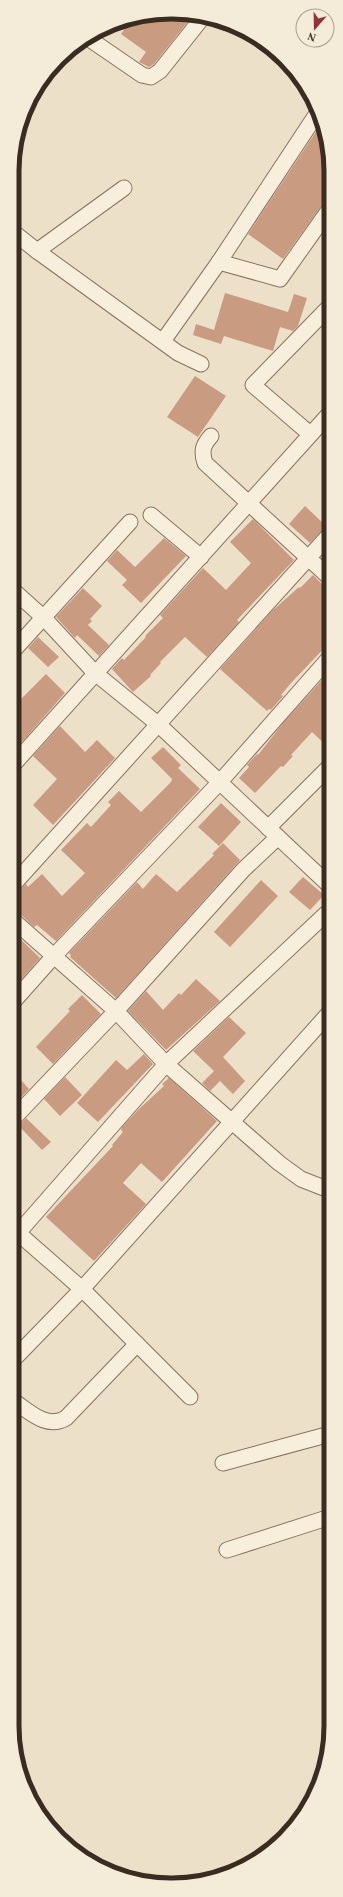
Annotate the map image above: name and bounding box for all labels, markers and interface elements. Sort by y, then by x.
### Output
north arrow [295,8,335,48]
text: N [306,30,317,44]

